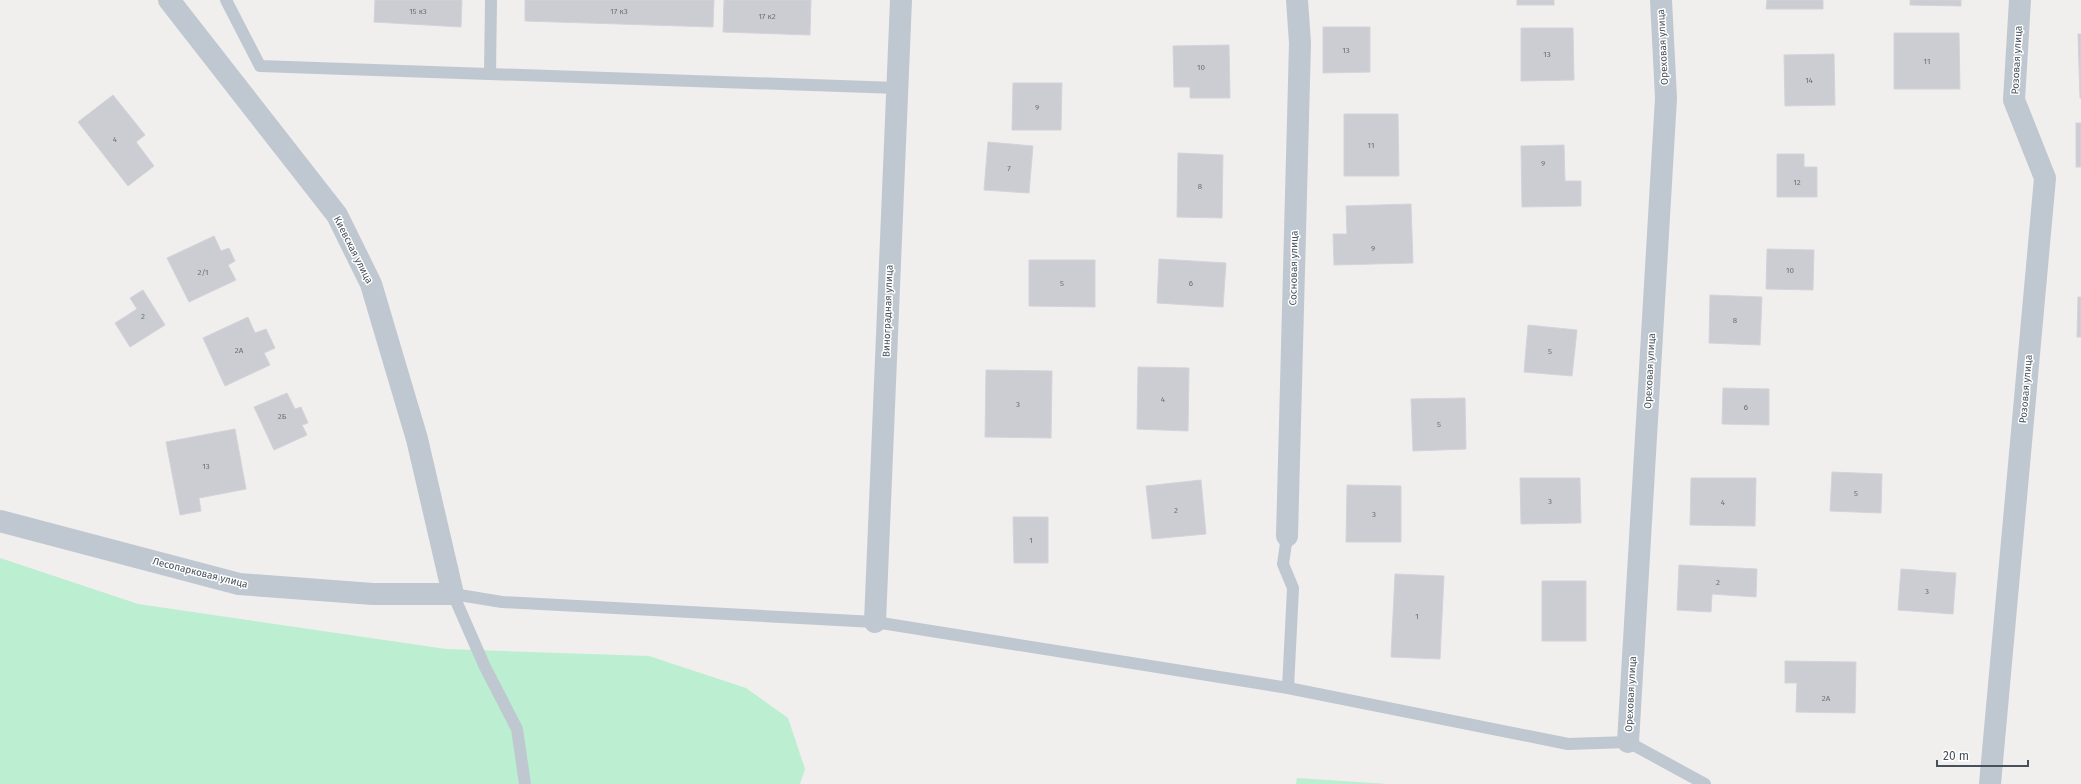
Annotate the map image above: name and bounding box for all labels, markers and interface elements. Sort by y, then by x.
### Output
house number: 15 к3 [409,7,427,16]
house number: 17 к3 [610,7,628,16]
street label: Ореховая улица [1655,9,1671,85]
house number: 17 к2 [758,12,776,21]
street label: Розовая улица [2009,25,2025,95]
house number: 13 [1342,46,1350,55]
house number: 13 [1543,50,1551,59]
house number: 11 [1924,57,1930,66]
house number: 10 [1197,63,1205,72]
house number: 14 [1805,76,1814,85]
house number: 9 [1035,103,1039,112]
house number: 4 [113,135,118,144]
house number: 11 [1368,141,1374,150]
house number: 9 [1541,159,1545,168]
house number: 7 [1007,164,1011,173]
house number: 12 [1793,178,1801,187]
house number: 8 [1198,182,1203,191]
street label: Киевская улица [331,214,375,286]
street label: Сосновая улица [1287,231,1301,305]
house number: 9 [1371,244,1375,253]
street label: Виноградная улица [880,265,896,357]
house number: 10 [1786,266,1794,275]
house number: 2/1 [197,268,209,277]
house number: 5 [1060,279,1064,288]
house number: 6 [1189,279,1193,288]
house number: 2 [141,312,145,321]
house number: 8 [1733,316,1738,325]
street label: Ореховая улица [1642,333,1658,409]
house number: 2А [235,346,244,355]
house number: 5 [1548,347,1552,356]
street label: Розовая улица [2017,354,2035,424]
house number: 4 [1161,395,1166,404]
house number: 3 [1016,400,1020,409]
house number: 6 [1744,403,1748,412]
house number: 2Б [278,412,287,421]
house number: 5 [1437,420,1441,429]
house number: 13 [202,462,210,471]
house number: 5 [1854,489,1858,498]
house number: 3 [1548,497,1552,506]
house number: 4 [1721,498,1726,507]
house number: 2 [1174,506,1178,515]
house number: 3 [1372,510,1376,519]
house number: 1 [1029,536,1033,545]
street label: Лесопарковая улица [151,555,249,591]
house number: 2 [1716,578,1720,587]
house number: 3 [1925,587,1929,596]
house number: 1 [1415,612,1419,621]
street label: Ореховая улица [1623,656,1639,732]
house number: 2А [1822,694,1831,703]
scale bar [1937,742,2028,768]
text: 20 m [1943,749,1969,763]

